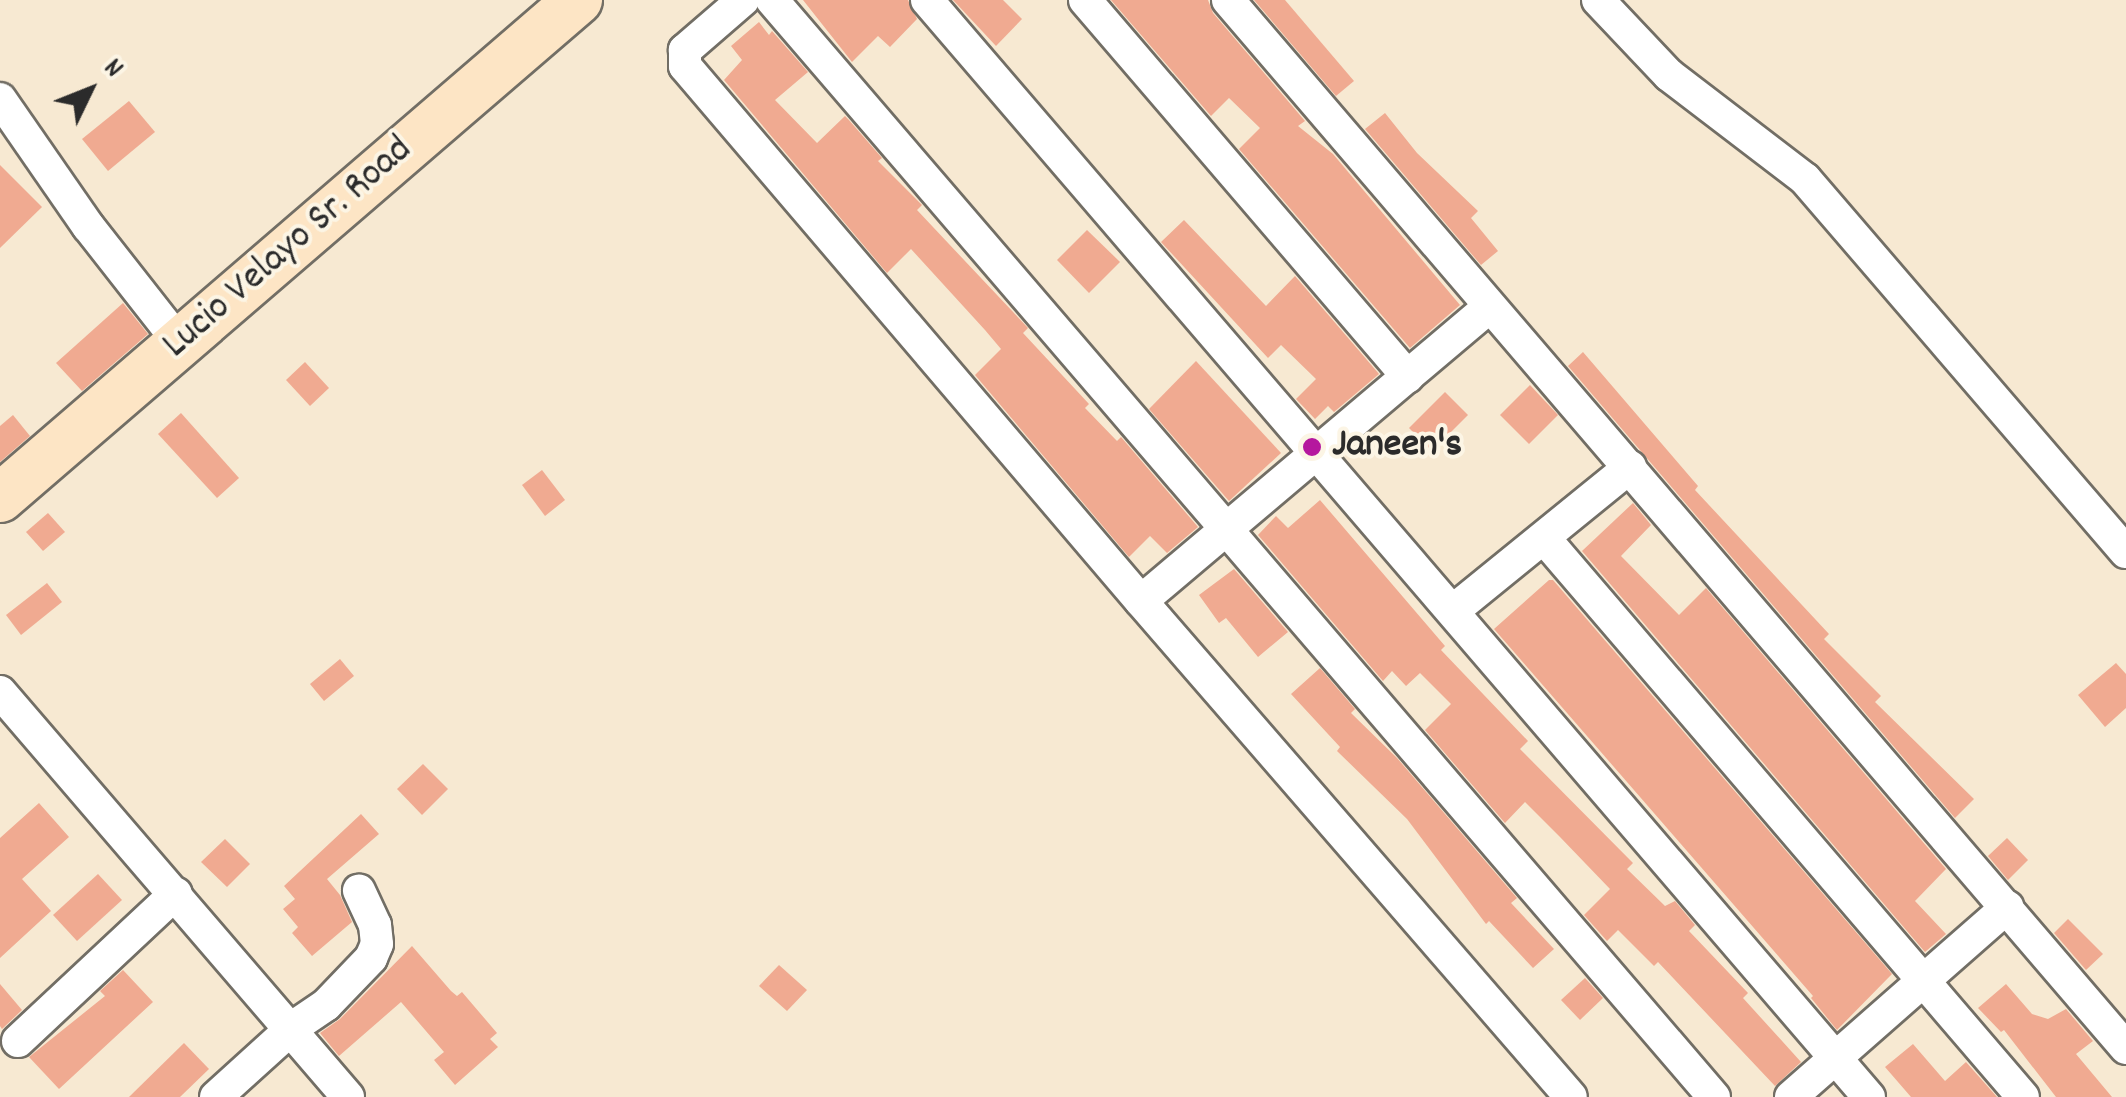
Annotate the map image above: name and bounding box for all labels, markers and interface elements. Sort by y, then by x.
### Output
north arrow [40,40,140,140]
text: N [93,51,131,88]
street label: Lucio Velayo Sr. Road [154,127,424,371]
place label: Janeen's [1332,423,1462,471]
marker: Janeen's [1301,436,1323,458]

